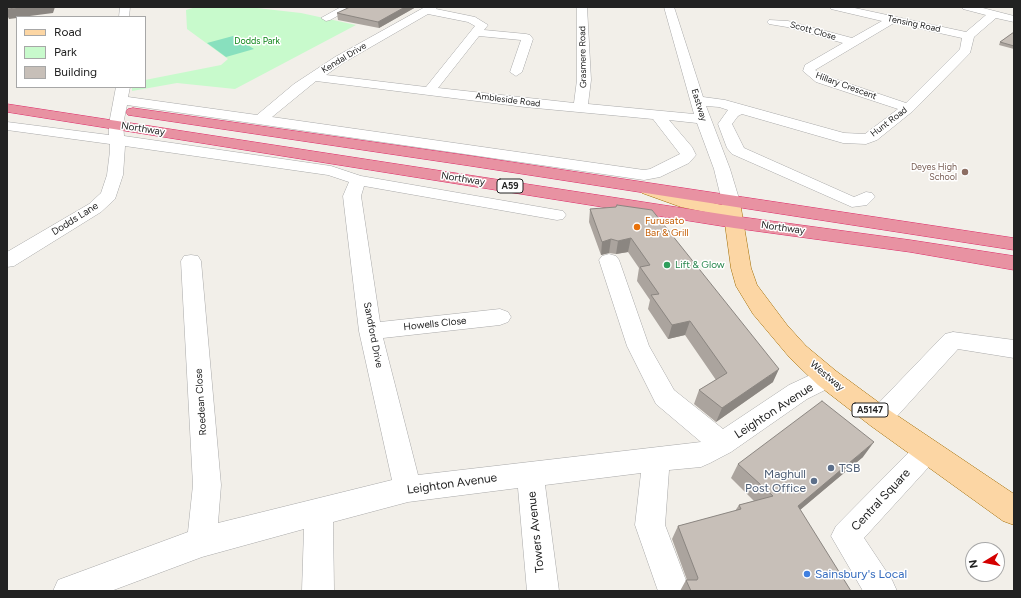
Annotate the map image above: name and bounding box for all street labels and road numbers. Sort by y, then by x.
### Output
street label: Tensing Road [887,13,941,35]
street label: Scott Close [789,19,837,43]
street label: Grasmere Road [577,26,589,88]
street label: Kendal Drive [320,40,368,76]
street label: Hillary Crescent [814,70,878,102]
street label: Eastway [689,87,709,123]
street label: Ambleside Road [475,91,541,109]
street label: Hunt Road [869,105,909,139]
street label: Northway [120,120,166,138]
street label: Northway [440,170,486,188]
road number: A59 [497,179,523,193]
street label: Dodds Lane [49,200,101,238]
street label: Northway [760,219,806,237]
street label: Sandford Drive [361,301,385,369]
street label: Howells Close [403,315,467,333]
street label: Westway [807,358,847,394]
street label: Roedean Close [193,368,209,436]
street label: Leighton Avenue [732,380,816,442]
road number: A5147 [852,403,888,417]
street label: Central Square [848,466,914,534]
street label: Leighton Avenue [406,471,498,497]
street label: Towers Avenue [525,491,547,573]

